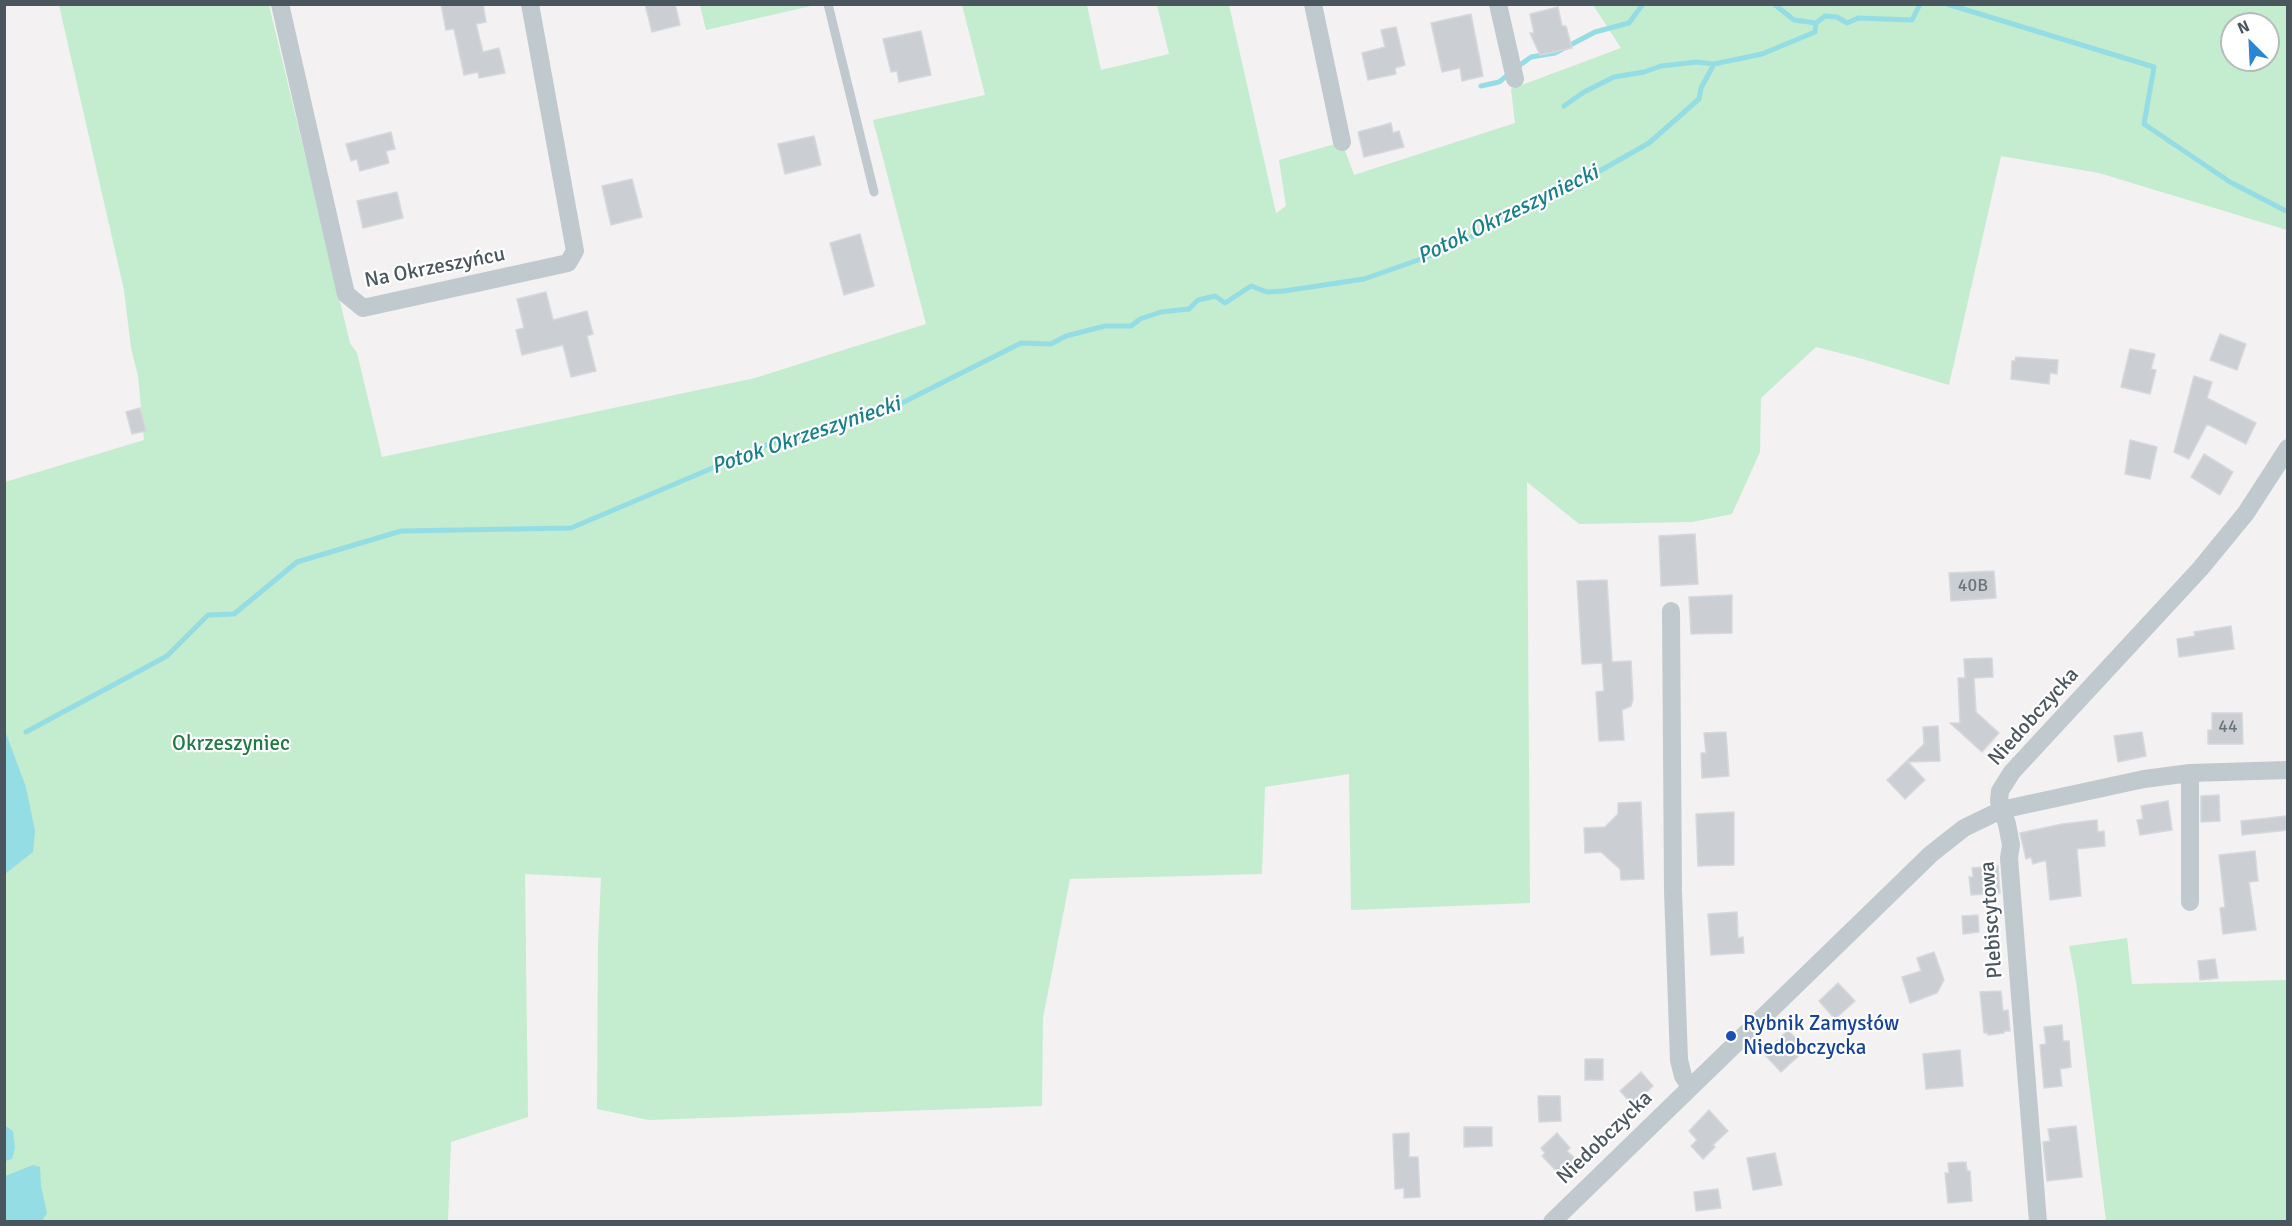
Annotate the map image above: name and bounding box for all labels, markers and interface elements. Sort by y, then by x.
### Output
north arrow [2220,12,2280,72]
text: N [2234,16,2253,39]
water label: Potok Okrzeszyniecki [1413,160,1603,270]
street label: Na Okrzeszyńcu [363,242,507,294]
water label: Potok Okrzeszyniecki [708,391,904,481]
house number: 40B [1958,575,1988,597]
street label: Niedobczycka [1983,663,2085,771]
house number: 44 [2218,716,2238,738]
park label: Okrzeszyniec [172,731,290,757]
street label: Plebiscytowa [1975,860,2009,980]
place label: Rybnik Zamysłów Niedobczycka [1743,1011,1899,1061]
marker: Rybnik Zamysłów Niedobczycka [1724,1029,1738,1043]
street label: Niedobczycka [1552,1086,1658,1190]

